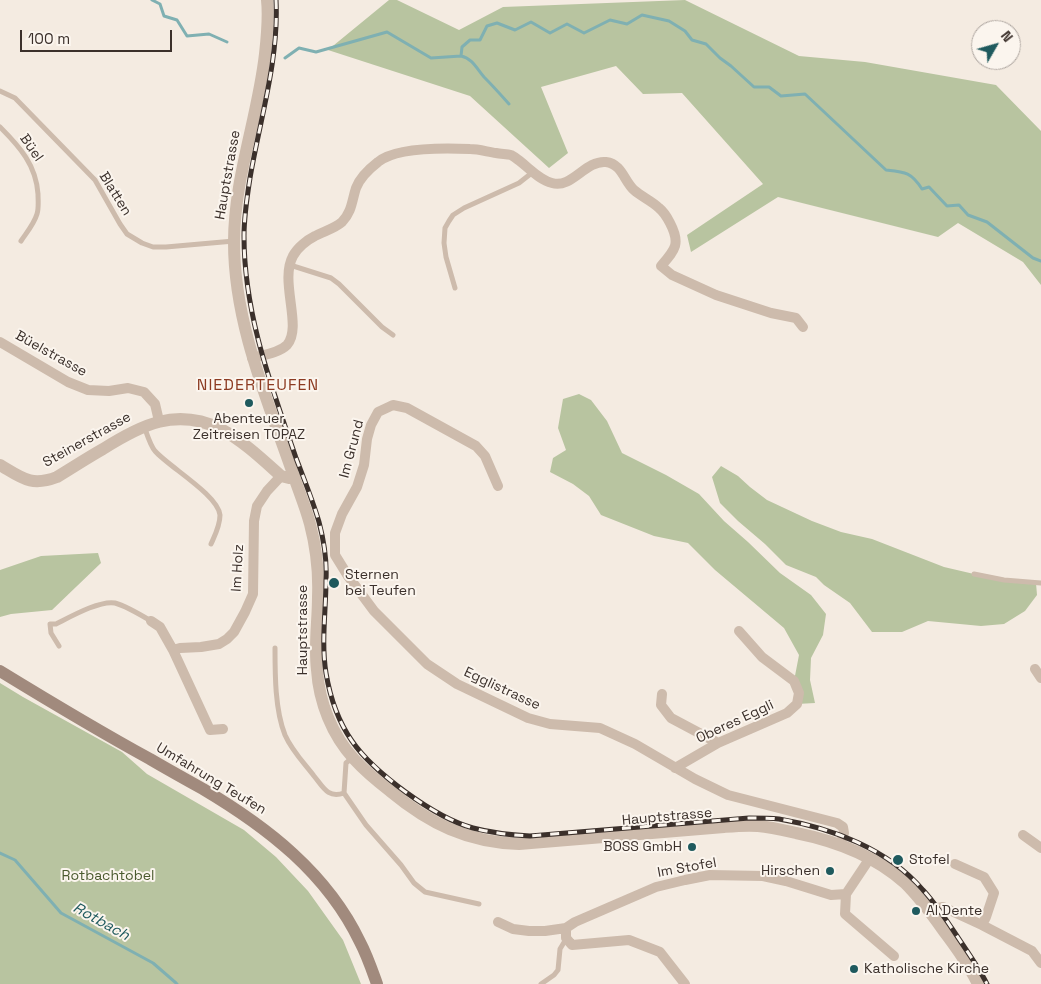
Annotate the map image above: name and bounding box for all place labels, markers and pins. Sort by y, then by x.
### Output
marker: Abenteuer Zeitreisen TOPAZ [243,397,255,409]
place label: Abenteuer Zeitreisen TOPAZ [193,411,305,444]
place label: Sternen bei Teufen [345,567,416,600]
marker: Sternen bei Teufen [327,576,341,590]
place label: BOSS GmbH [603,839,682,855]
marker: BOSS GmbH [686,841,698,853]
place label: Stofel [909,852,950,868]
marker: Stofel [891,853,905,867]
place label: Hirschen [761,863,820,879]
marker: Hirschen [824,865,836,877]
place label: Al Dente [926,903,982,919]
marker: Al Dente [910,905,922,917]
place label: Katholische Kirche [864,961,989,977]
marker: Katholische Kirche [848,963,860,975]

